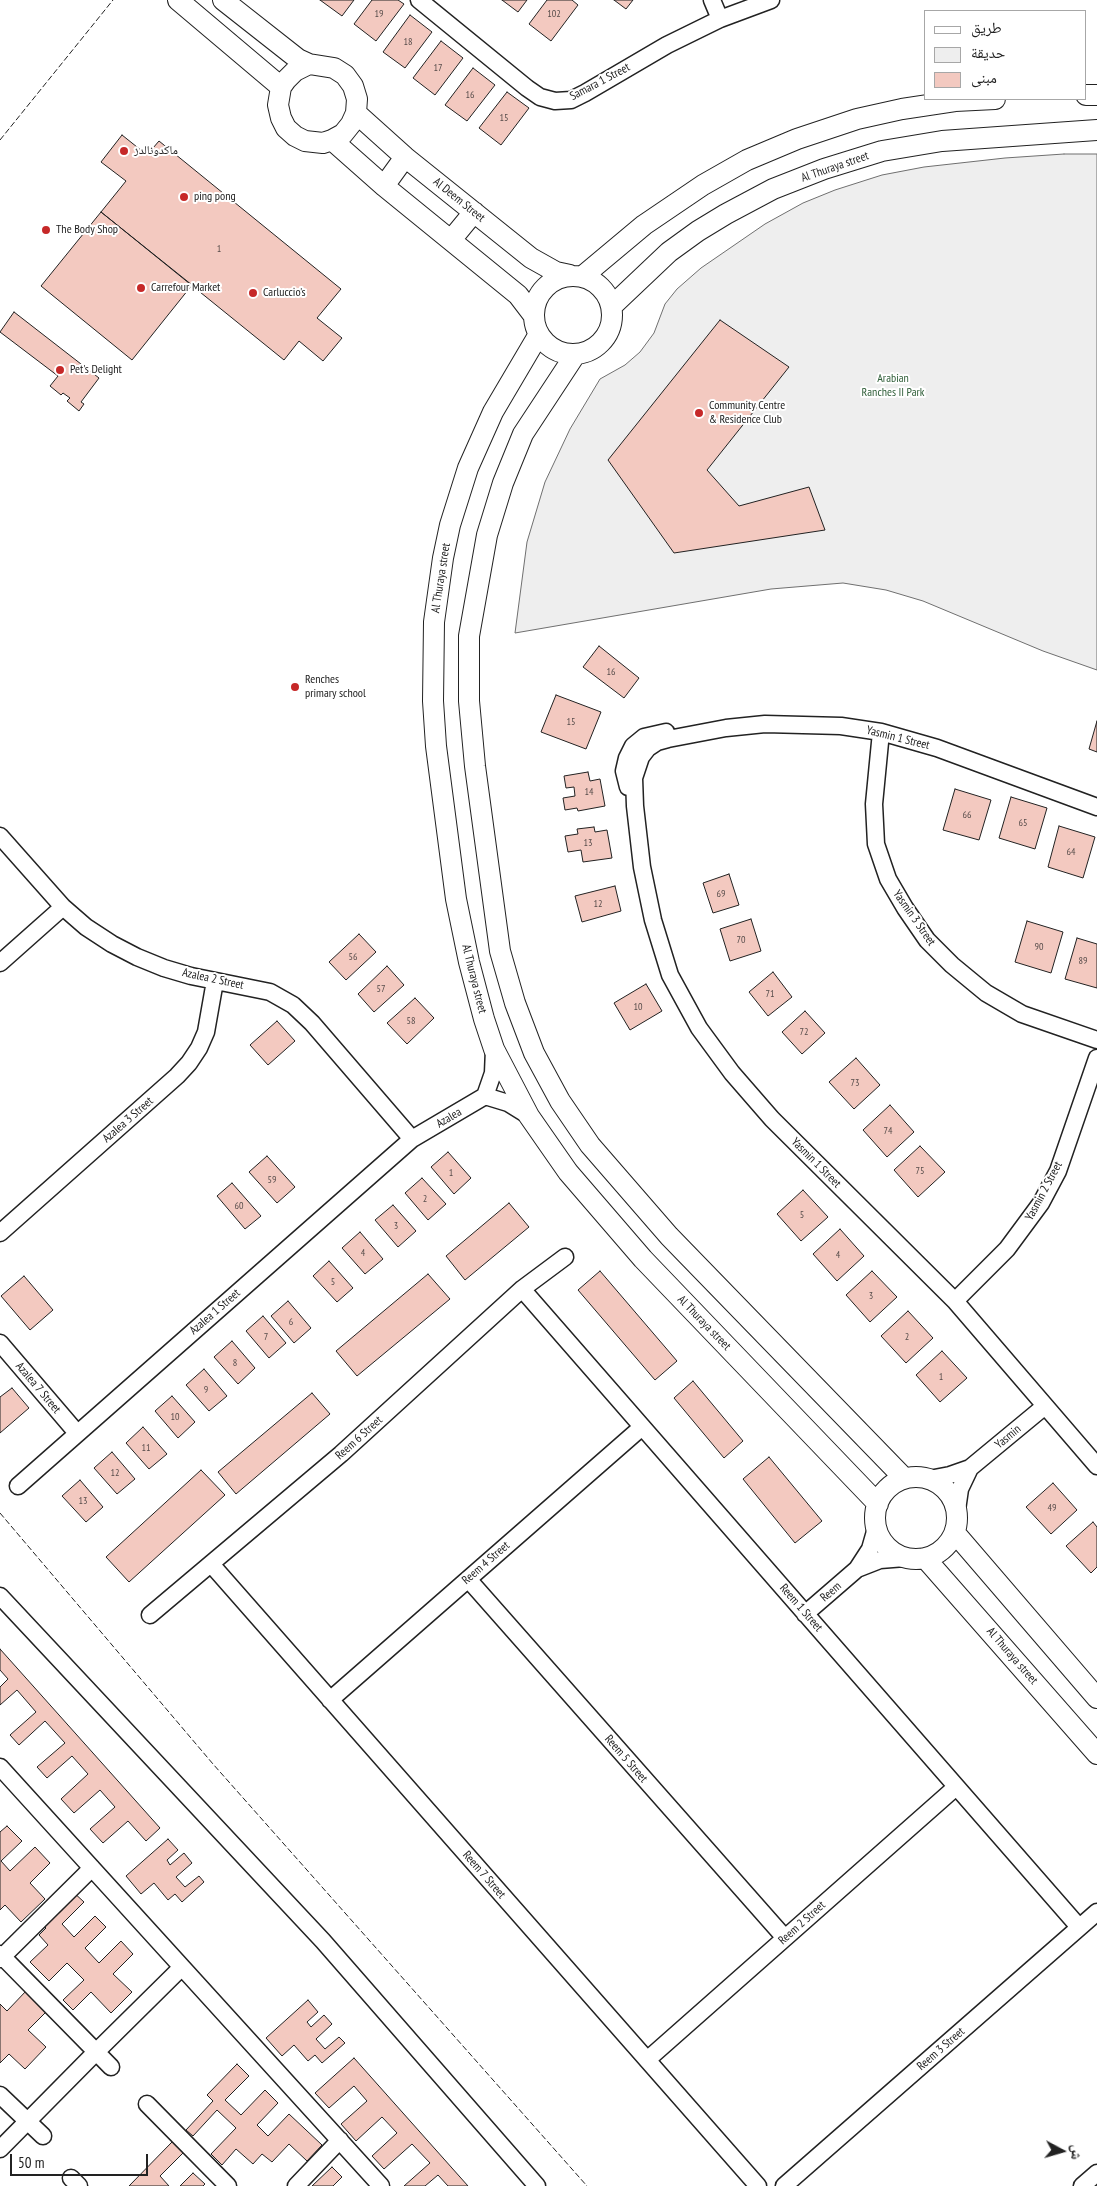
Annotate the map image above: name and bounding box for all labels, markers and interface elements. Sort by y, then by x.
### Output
house number: 19 [375,8,383,20]
house number: 102 [547,8,561,20]
legend [924,10,1087,100]
text: طريق [971,18,1002,37]
house number: 18 [404,36,412,48]
text: حديقة [971,43,1005,62]
street label: Samara 1 Street [567,60,633,104]
house number: 17 [434,62,442,74]
text: مبنى [971,68,997,87]
house number: 16 [466,89,474,101]
house number: 15 [500,112,508,124]
place label: ماكدونالدز [134,144,178,158]
marker: ماكدونالدز [118,145,130,157]
street label: Al Thuraya street [799,149,871,185]
street label: Al Deem Street [430,175,488,225]
place label: ping pong [194,190,236,204]
marker: ping pong [178,191,190,203]
place label: The Body Shop [56,223,118,237]
marker: The Body Shop [40,224,52,236]
house number: 1 [217,243,221,255]
place label: Carrefour Market [151,281,220,295]
marker: Carrefour Market [135,282,147,294]
place label: Carluccio's [263,286,306,300]
marker: Carluccio's [247,287,259,299]
place label: Pet's Delight [70,363,122,377]
marker: Pet's Delight [54,364,66,376]
park label: Arabian Ranches II Park [862,372,924,400]
place label: Community Centre & Residence Club [709,399,785,427]
marker: Community Centre & Residence Club [693,407,705,419]
street label: Al Thuraya street [428,542,454,614]
house number: 16 [607,666,615,678]
place label: Renches primary school [305,673,366,701]
marker: Renches primary school [289,681,301,693]
house number: 15 [567,716,575,728]
street label: Yasmin 1 Street [865,723,931,753]
house number: 14 [585,786,593,798]
house number: 66 [963,809,971,821]
house number: 65 [1019,817,1027,829]
house number: 13 [584,837,592,849]
house number: 64 [1067,846,1075,858]
street label: Yasmin 3 Street [890,887,938,949]
house number: 69 [717,888,725,900]
house number: 12 [594,898,602,910]
house number: 70 [737,934,745,946]
house number: 90 [1035,941,1043,953]
street label: Al Thuraya street [458,943,490,1015]
house number: 56 [349,951,357,963]
house number: 89 [1079,955,1087,967]
street label: Azalea 2 Street [181,965,245,993]
house number: 57 [377,983,385,995]
house number: 71 [766,988,774,1000]
house number: 10 [634,1001,642,1013]
house number: 58 [407,1015,415,1027]
house number: 72 [800,1026,808,1038]
house number: 73 [851,1077,859,1089]
street label: Azalea 3 Street [100,1094,156,1146]
street label: Azalea [434,1105,464,1131]
house number: 74 [884,1125,892,1137]
street label: Yasmin 1 Street [788,1135,844,1191]
street label: Yasmin 2 Street [1022,1159,1066,1223]
house number: 75 [916,1165,924,1177]
house number: 1 [449,1167,453,1179]
house number: 59 [268,1174,276,1186]
house number: 2 [423,1193,427,1205]
house number: 60 [235,1200,243,1212]
house number: 5 [800,1209,804,1221]
house number: 3 [394,1220,398,1232]
house number: 4 [361,1247,365,1259]
house number: 4 [836,1249,840,1261]
house number: 5 [331,1276,335,1288]
street label: Azalea 1 Street [187,1286,243,1338]
house number: 3 [869,1290,873,1302]
street label: Al Thuraya street [674,1293,734,1353]
house number: 6 [289,1316,293,1328]
house number: 7 [264,1331,268,1343]
house number: 2 [905,1331,909,1343]
house number: 8 [233,1357,237,1369]
street label: Azalea 7 Street [12,1359,64,1417]
house number: 1 [939,1371,943,1383]
house number: 9 [204,1384,208,1396]
house number: 10 [171,1411,179,1423]
street label: Reem 6 Street [333,1413,385,1463]
street label: Yasmin [992,1422,1024,1452]
house number: 11 [142,1442,150,1454]
house number: 12 [111,1467,119,1479]
house number: 13 [79,1495,87,1507]
house number: 49 [1048,1502,1056,1514]
street label: Reem 4 Street [459,1538,513,1588]
street label: Reem [818,1579,844,1605]
street label: Reem 1 Street [776,1581,826,1635]
street label: Al Thuraya street [983,1625,1041,1687]
street label: Reem 5 Street [601,1732,651,1786]
street label: Reem 7 Street [459,1848,509,1902]
street label: Reem 2 Street [776,1898,828,1948]
street label: Reem 3 Street [914,2024,968,2074]
north arrow [1037,2126,1087,2176]
scale bar [12,2144,150,2176]
text: ش [1067,2144,1087,2161]
text: 50 m [18,2153,44,2172]

